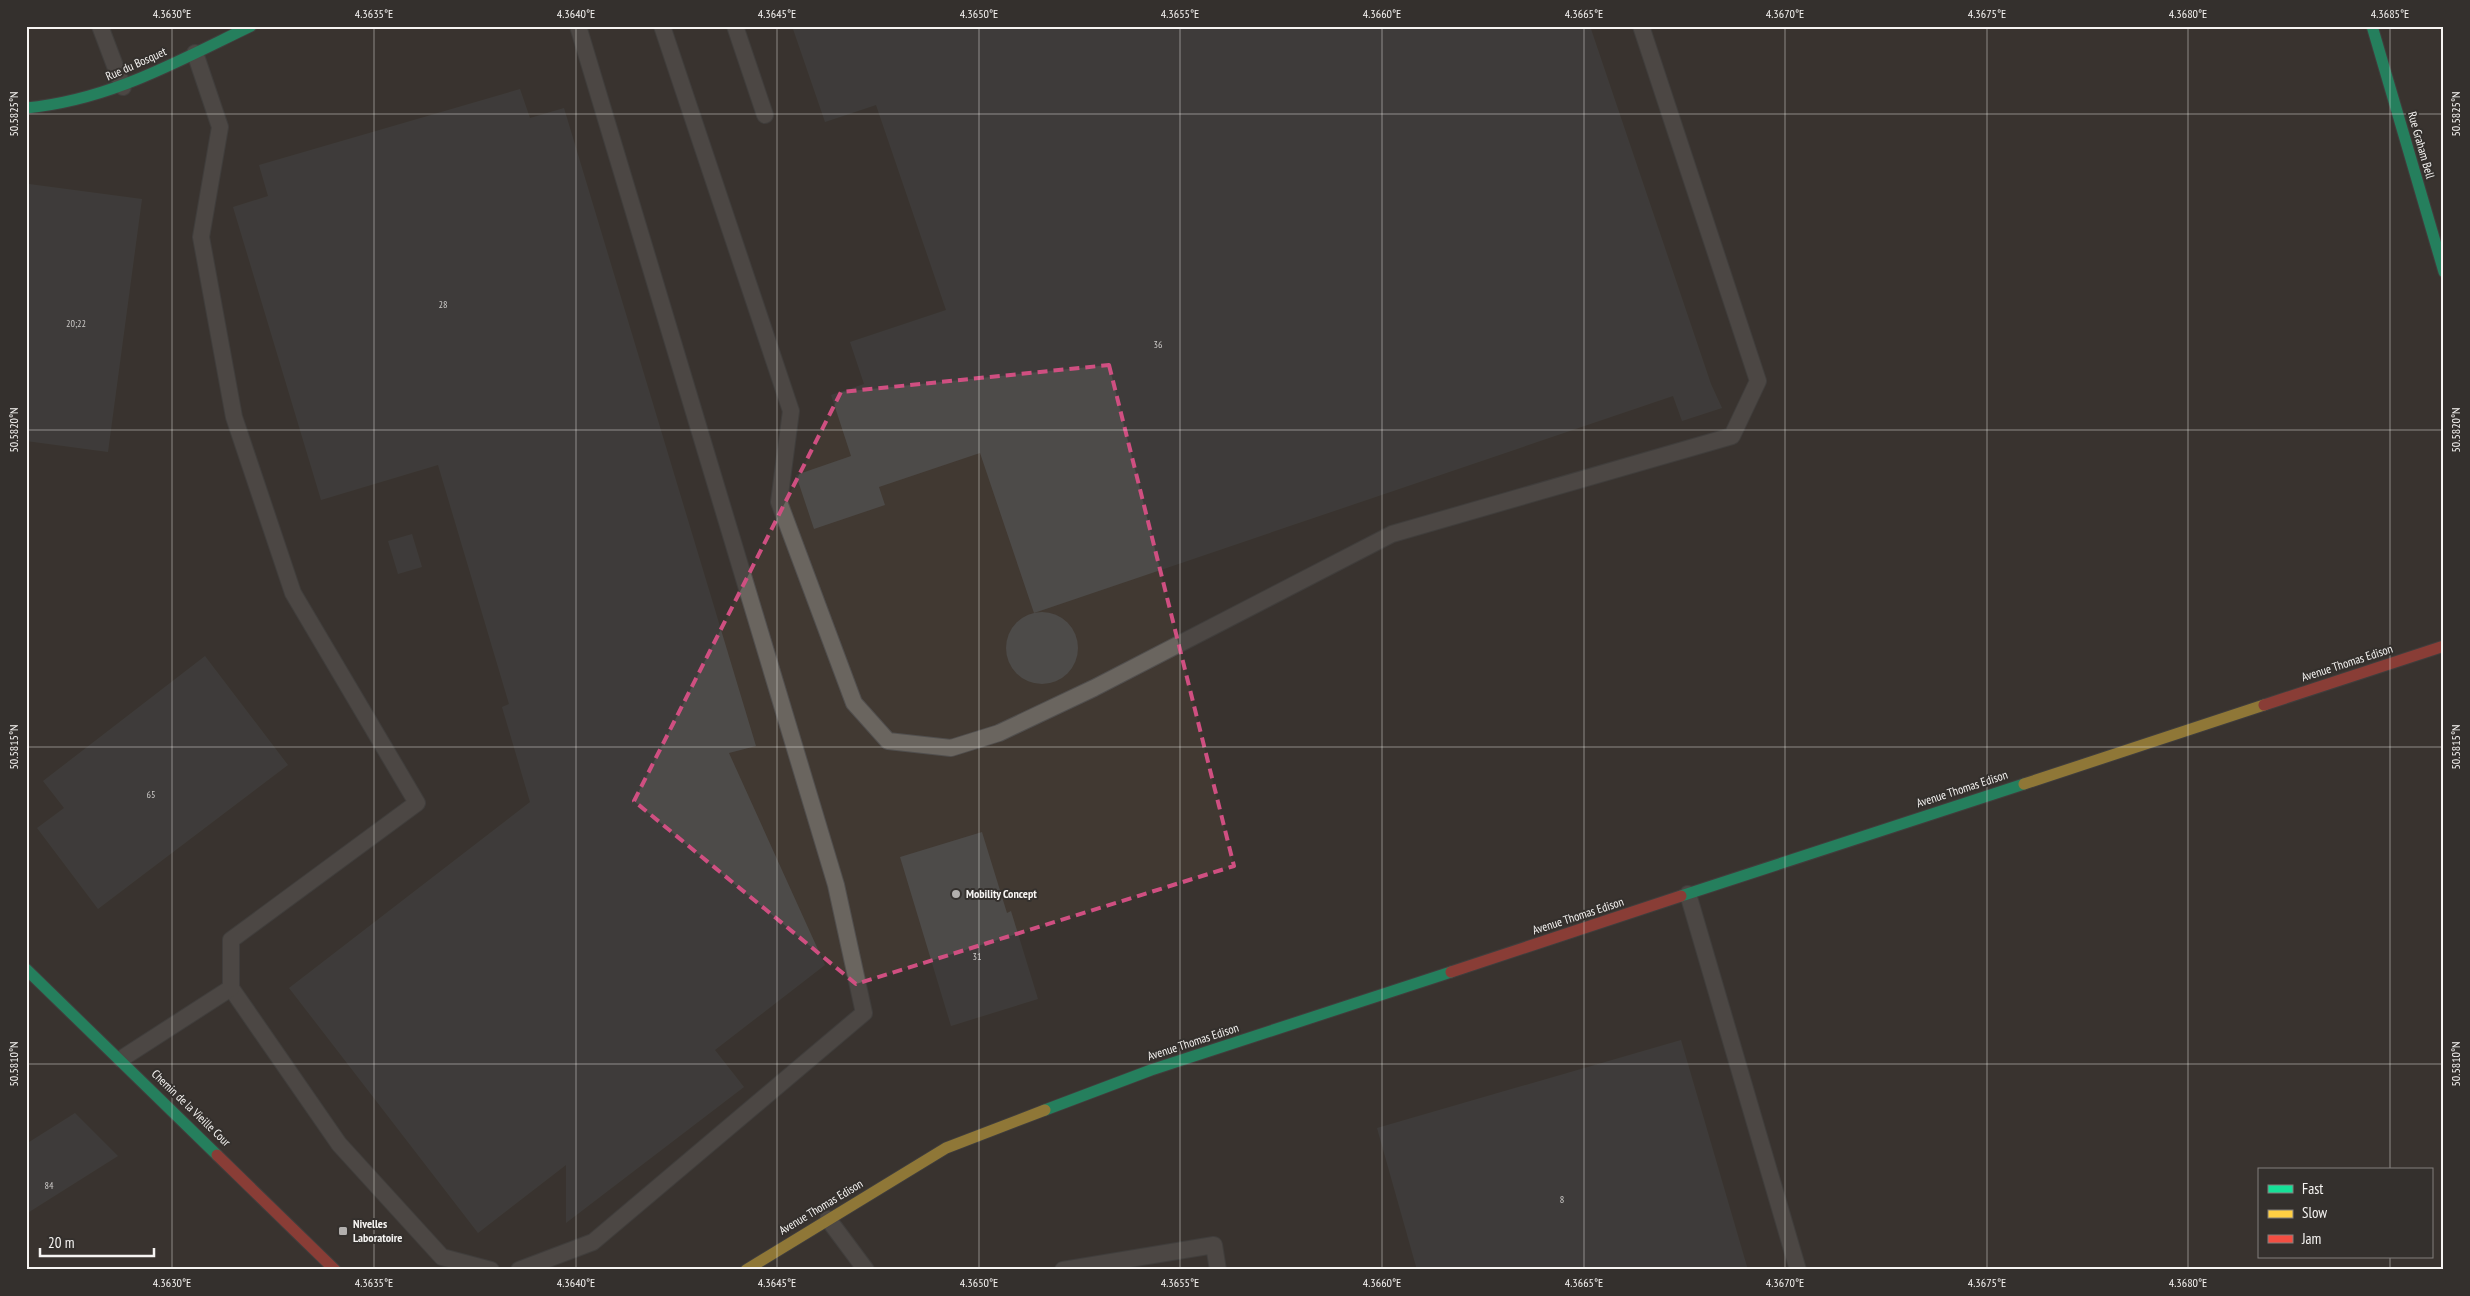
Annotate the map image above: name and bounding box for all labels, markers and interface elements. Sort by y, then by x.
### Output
text: 4.3630°E [153,6,191,21]
text: 4.3635°E [355,6,393,21]
text: 4.3640°E [557,6,595,21]
text: 4.3645°E [758,6,796,21]
text: 4.3650°E [960,6,998,21]
text: 4.3655°E [1161,6,1199,21]
text: 4.3660°E [1363,6,1401,21]
text: 4.3665°E [1565,6,1603,21]
text: 4.3670°E [1766,6,1804,21]
text: 4.3675°E [1968,6,2006,21]
text: 4.3680°E [2169,6,2207,21]
text: 4.3685°E [2371,6,2409,21]
street label: Rue du Bosquet [103,43,169,84]
text: 50.5825°N [6,91,21,137]
text: 50.5825°N [2448,91,2463,137]
street label: Rue Graham Bell [2405,110,2438,180]
house number: 28 [439,298,448,311]
house number: 20;22 [66,317,86,330]
house number: 36 [1154,338,1163,351]
text: 50.5820°N [6,407,21,453]
text: 50.5820°N [2448,407,2463,453]
street label: Avenue Thomas Edison [2299,641,2394,684]
text: 50.5815°N [6,724,21,770]
text: 50.5815°N [2448,724,2463,770]
street label: Avenue Thomas Edison [1914,767,2009,810]
house number: 65 [147,788,156,801]
place label: Mobility Concept [966,886,1037,901]
marker: Mobility Concept [950,888,962,900]
street label: Avenue Thomas Edison [1530,894,1625,937]
house number: 31 [973,950,982,963]
street label: Avenue Thomas Edison [1145,1020,1240,1063]
text: 50.5810°N [6,1041,21,1087]
text: 50.5810°N [2448,1041,2463,1087]
street label: Chemin de la Vieille Cour [149,1066,235,1150]
legend [2258,1168,2432,1258]
street label: Avenue Thomas Edison [776,1176,865,1237]
house number: 84 [45,1179,54,1192]
text: Fast [2302,1179,2323,1198]
house number: 8 [1560,1193,1564,1206]
text: Slow [2302,1203,2327,1222]
place label: Nivelles Laboratoire [353,1216,402,1245]
marker: Nivelles Laboratoire [337,1225,349,1237]
scale bar [40,1226,154,1258]
text: Jam [2301,1229,2321,1248]
text: 20 m [48,1233,74,1252]
text: 4.3630°E [153,1275,191,1290]
text: 4.3635°E [355,1275,393,1290]
text: 4.3640°E [557,1275,595,1290]
text: 4.3645°E [758,1275,796,1290]
text: 4.3650°E [960,1275,998,1290]
text: 4.3655°E [1161,1275,1199,1290]
text: 4.3660°E [1363,1275,1401,1290]
text: 4.3665°E [1565,1275,1603,1290]
text: 4.3670°E [1766,1275,1804,1290]
text: 4.3675°E [1968,1275,2006,1290]
text: 4.3680°E [2169,1275,2207,1290]

